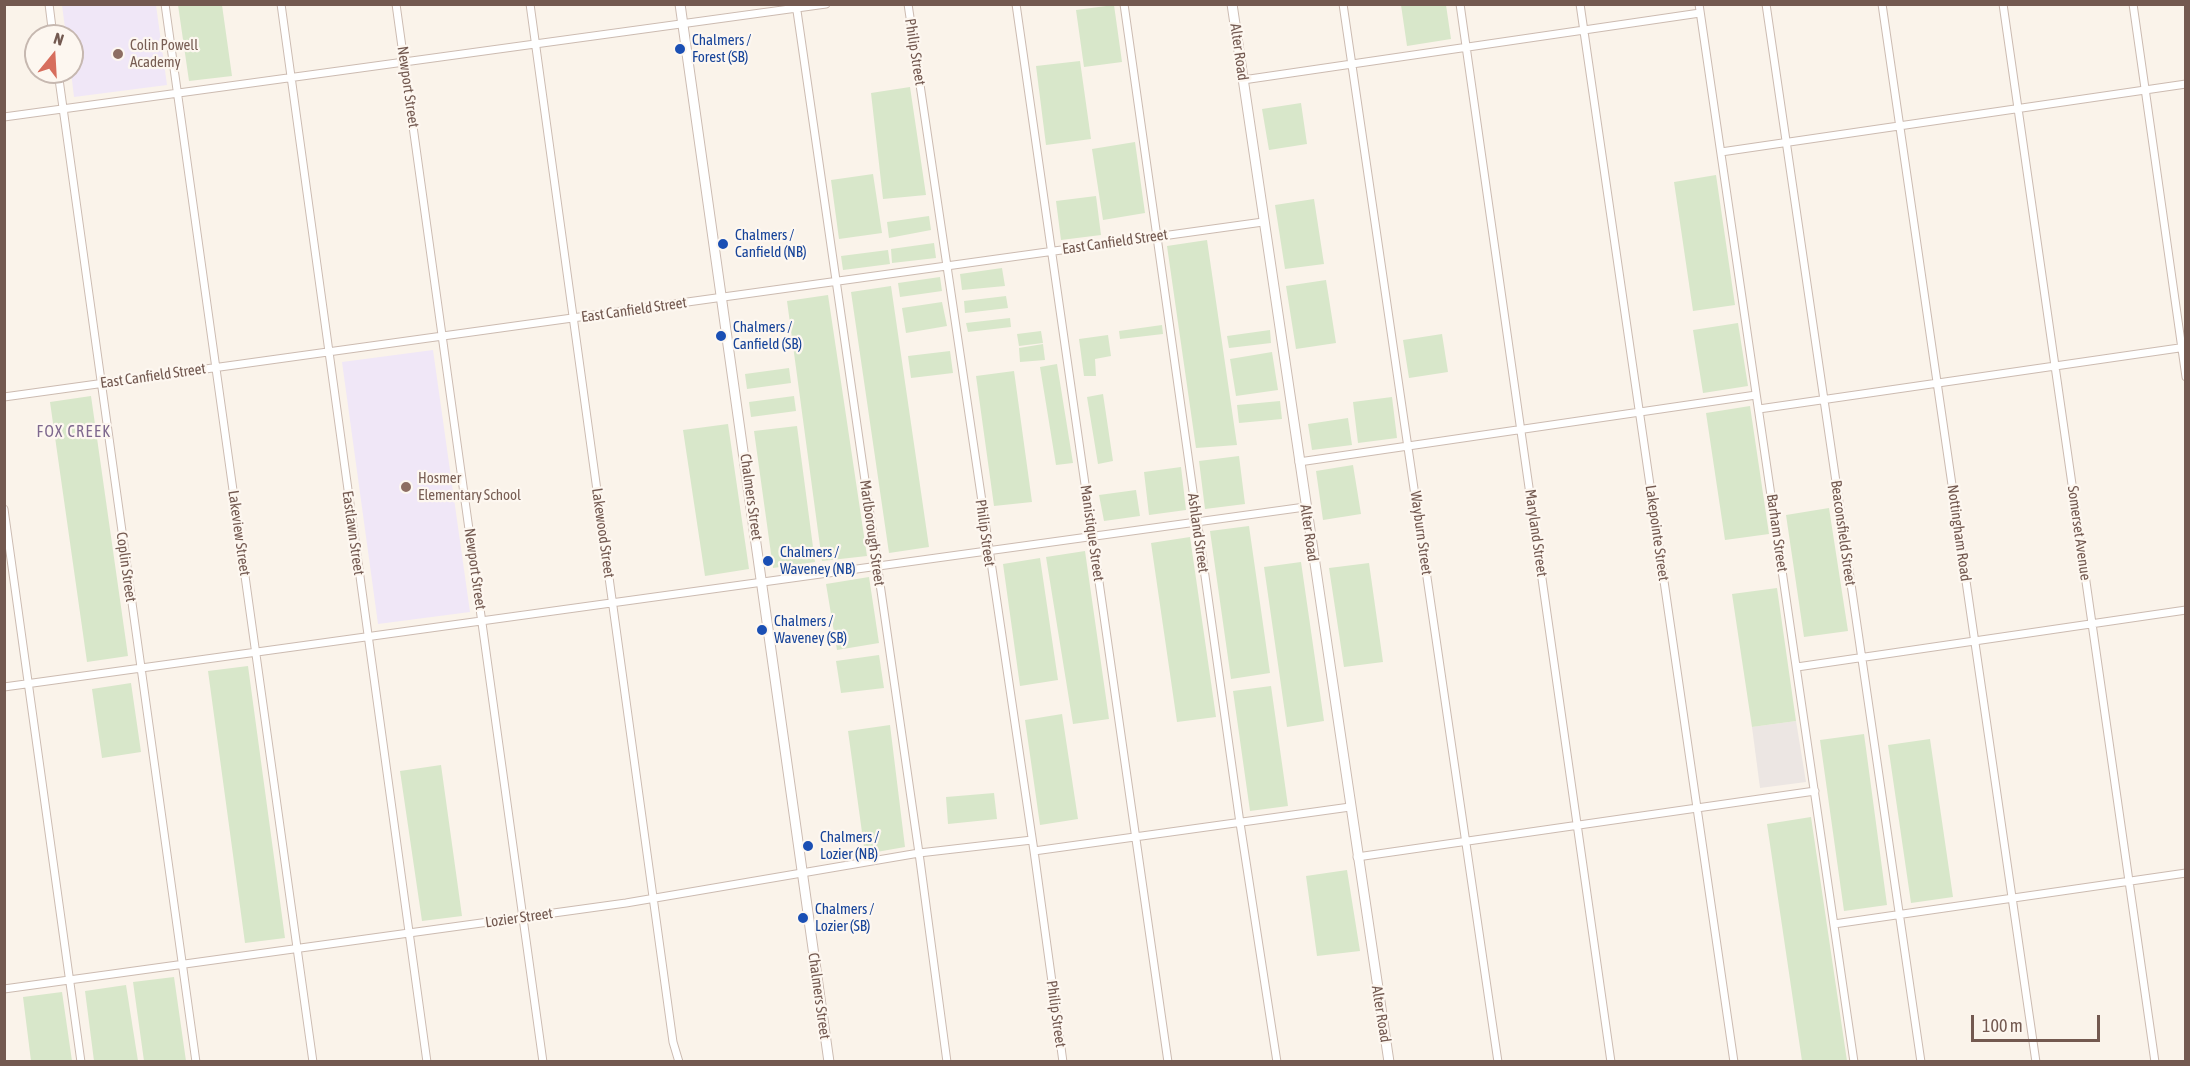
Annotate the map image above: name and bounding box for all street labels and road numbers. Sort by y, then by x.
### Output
street label: Philip Street [901,17,929,87]
street label: Alter Road [1226,22,1252,82]
street label: Newport Street [393,45,423,129]
street label: East Canfield Street [1061,226,1169,258]
street label: East Canfield Street [580,294,688,326]
street label: East Canfield Street [99,360,207,392]
street label: Chalmers Street [736,453,766,541]
street label: Marlborough Street [856,479,888,587]
street label: Beaconsfield Street [1827,479,1859,587]
street label: Nottingham Road [1943,483,1975,583]
street label: Manistique Street [1076,484,1108,582]
street label: Lakepointe Street [1641,484,1673,582]
street label: Somerset Avenue [2063,485,2095,581]
street label: Lakewood Street [588,487,618,579]
street label: Maryland Street [1521,488,1551,578]
street label: Lakeview Street [224,489,254,577]
street label: Eastlawn Street [338,490,368,576]
street label: Wayburn Street [1406,490,1436,576]
street label: Ashland Street [1184,492,1212,574]
street label: Barham Street [1763,493,1791,573]
street label: Philip Street [971,498,999,568]
street label: Alter Road [1296,503,1322,563]
street label: Newport Street [460,527,490,611]
street label: Coplin Street [112,531,140,603]
street label: Lozier Street [484,904,554,932]
street label: Chalmers Street [804,952,834,1040]
street label: Philip Street [1042,979,1070,1049]
street label: Alter Road [1368,984,1394,1044]

